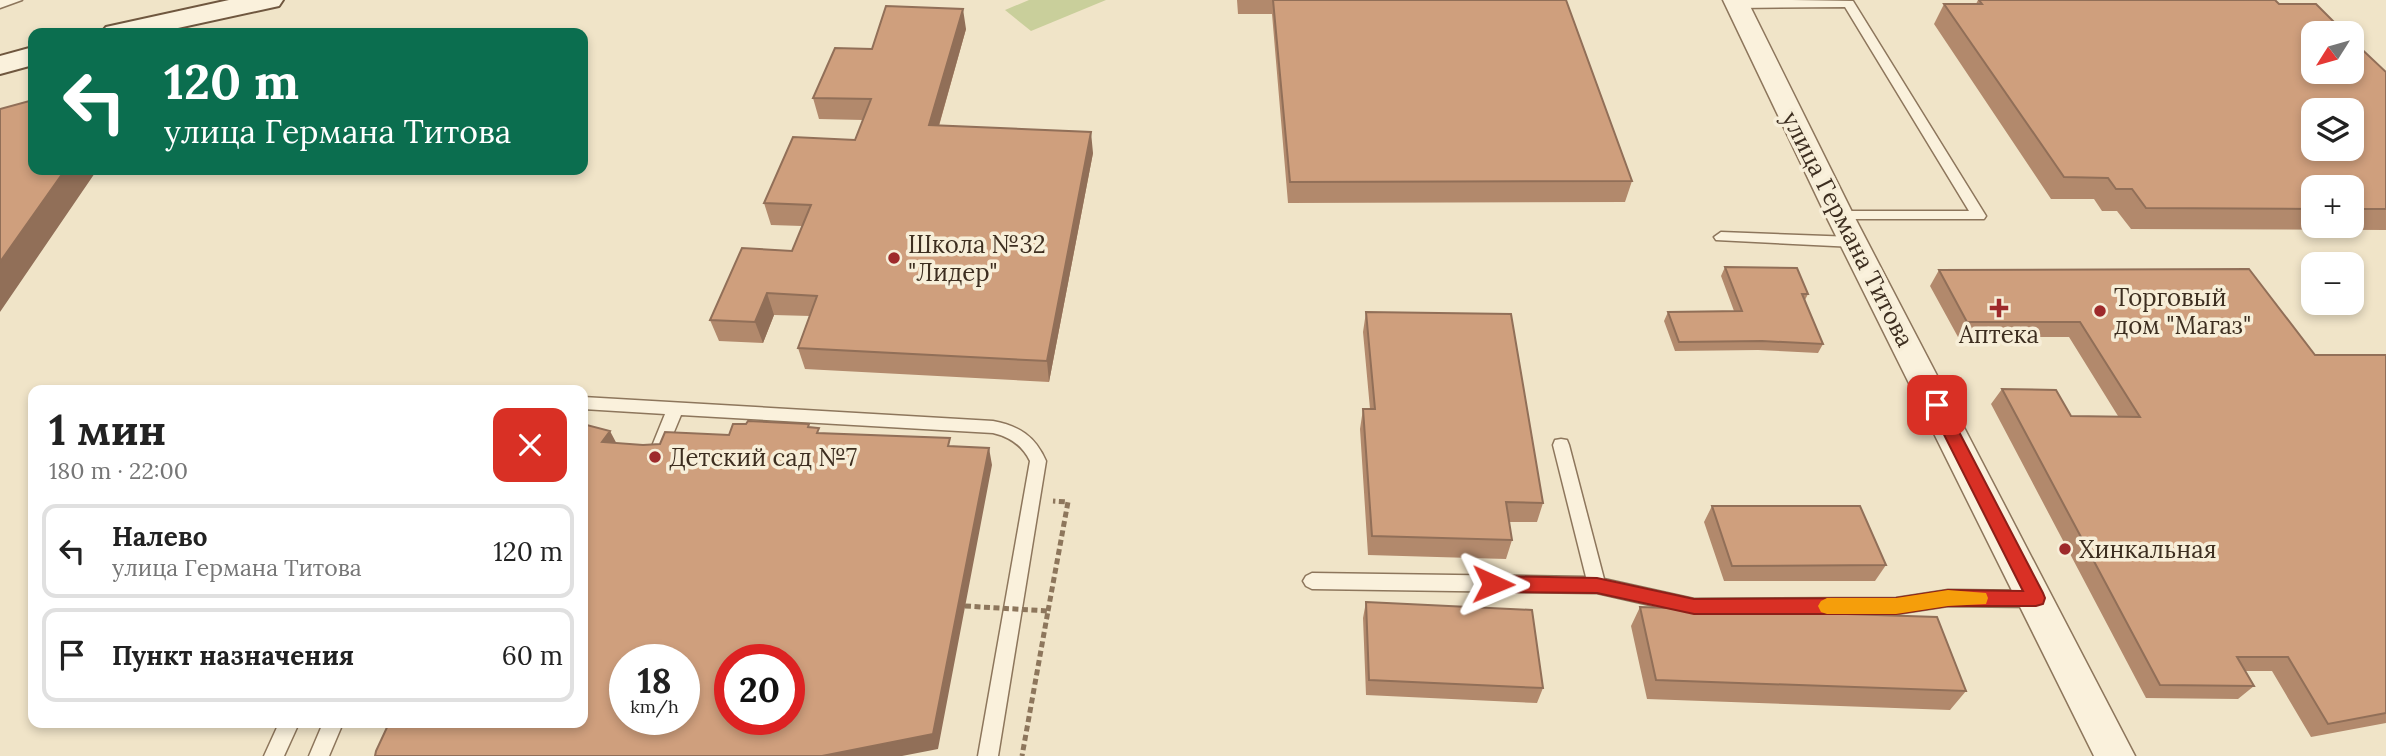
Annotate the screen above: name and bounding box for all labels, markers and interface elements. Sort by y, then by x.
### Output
north arrow [2301,21,2364,84]
map controls [2301,21,2364,315]
text: 120 m [164,50,299,112]
icon: left [49,56,140,147]
button: layers [2301,98,2364,161]
street label: улица Германа Титова [1775,106,1921,352]
text: улица Германа Титова [164,111,511,152]
button: + [2301,175,2364,238]
place label: Школа №32 "Лидер" [908,229,1046,288]
marker: Школа №32 "Лидер" [886,250,902,266]
button: − [2301,252,2364,315]
place label: Торговый дом "Магаз" [2114,282,2251,341]
marker: Аптека [1991,300,2007,316]
marker: Торговый дом "Магаз" [2092,303,2108,319]
place label: Аптека [1958,319,2039,350]
pin [1907,375,1967,435]
icon: arrive [1918,386,1956,424]
text: 1 мин [49,403,166,457]
button: close [493,408,567,482]
place label: Детский сад №7 [669,442,857,473]
marker: Детский сад №7 [647,449,663,465]
text: 180 m · 22:00 [49,456,188,485]
text: Налево [112,520,208,553]
icon: left [53,532,91,570]
place label: Хинкальная [2079,534,2217,565]
text: 120 m [493,535,563,568]
marker: Хинкальная [2057,541,2073,557]
position arrow [1456,547,1530,621]
text: улица Германа Титова [112,553,362,582]
icon: arrive [53,636,91,674]
text: Пункт назначения [112,639,354,672]
text: 60 m [502,639,563,672]
speed limit sign: 20 [714,644,805,735]
text: 18 [637,658,672,703]
text: km/h [630,695,679,718]

